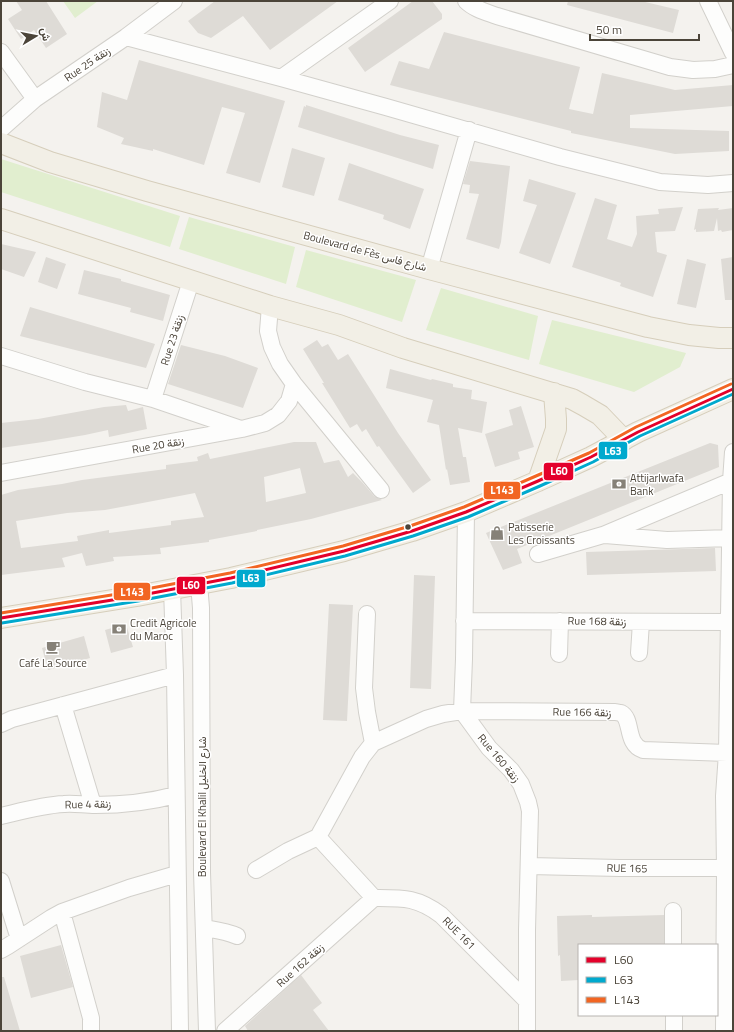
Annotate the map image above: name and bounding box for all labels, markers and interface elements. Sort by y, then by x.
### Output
north arrow [16,16,56,56]
scale bar [590,16,699,42]
text: 50 m [596,20,622,39]
text: ش [37,26,55,42]
street label: Rue 25 زنقة [61,43,113,85]
street label: Boulevard de Fès شارع فاس [302,227,429,275]
street label: Rue 23 زنقة [156,312,188,368]
street label: Rue 20 زنقة [131,433,186,457]
line badge: L63 [598,441,628,460]
text: L63 [604,443,622,459]
line badge: L60 [543,462,574,481]
text: L60 [550,463,568,479]
place label: Attijarlwafa Bank [630,470,684,499]
bank icon: Attijarlwafa Bank [611,476,627,492]
line badge: L143 [483,481,521,500]
text: L143 [490,482,514,498]
place label: Patisserie Les Croissants [508,519,575,548]
unlabelled marker [403,522,413,532]
shop icon: Patisserie Les Croissants [489,525,505,541]
line badge: L63 [236,569,266,588]
text: L63 [242,570,260,586]
line badge: L60 [176,576,206,595]
text: L60 [182,577,200,593]
line badge: L143 [113,582,151,601]
text: L143 [120,584,144,600]
street label: Rue 168 زنقة [567,612,627,630]
place label: Credit Agricole du Maroc [130,615,197,644]
bank icon: Credit Agricole du Maroc [111,621,127,637]
cafe icon: Café La Source [45,639,61,655]
place label: Café La Source [19,655,87,671]
street label: Rue 166 زنقة [552,703,612,721]
street label: Rue 160 زنقة [474,730,524,786]
street label: Boulevard El Khalil شارع الخليل [194,736,210,877]
street label: Rue 4 زنقة [65,796,112,812]
street label: RUE 165 [606,860,648,876]
street label: RUE 161 [439,913,479,953]
street label: Rue 162 زنقة [273,939,327,991]
legend [578,944,718,1016]
text: L60 [614,950,633,969]
text: L63 [614,970,633,989]
text: L143 [614,990,640,1009]

